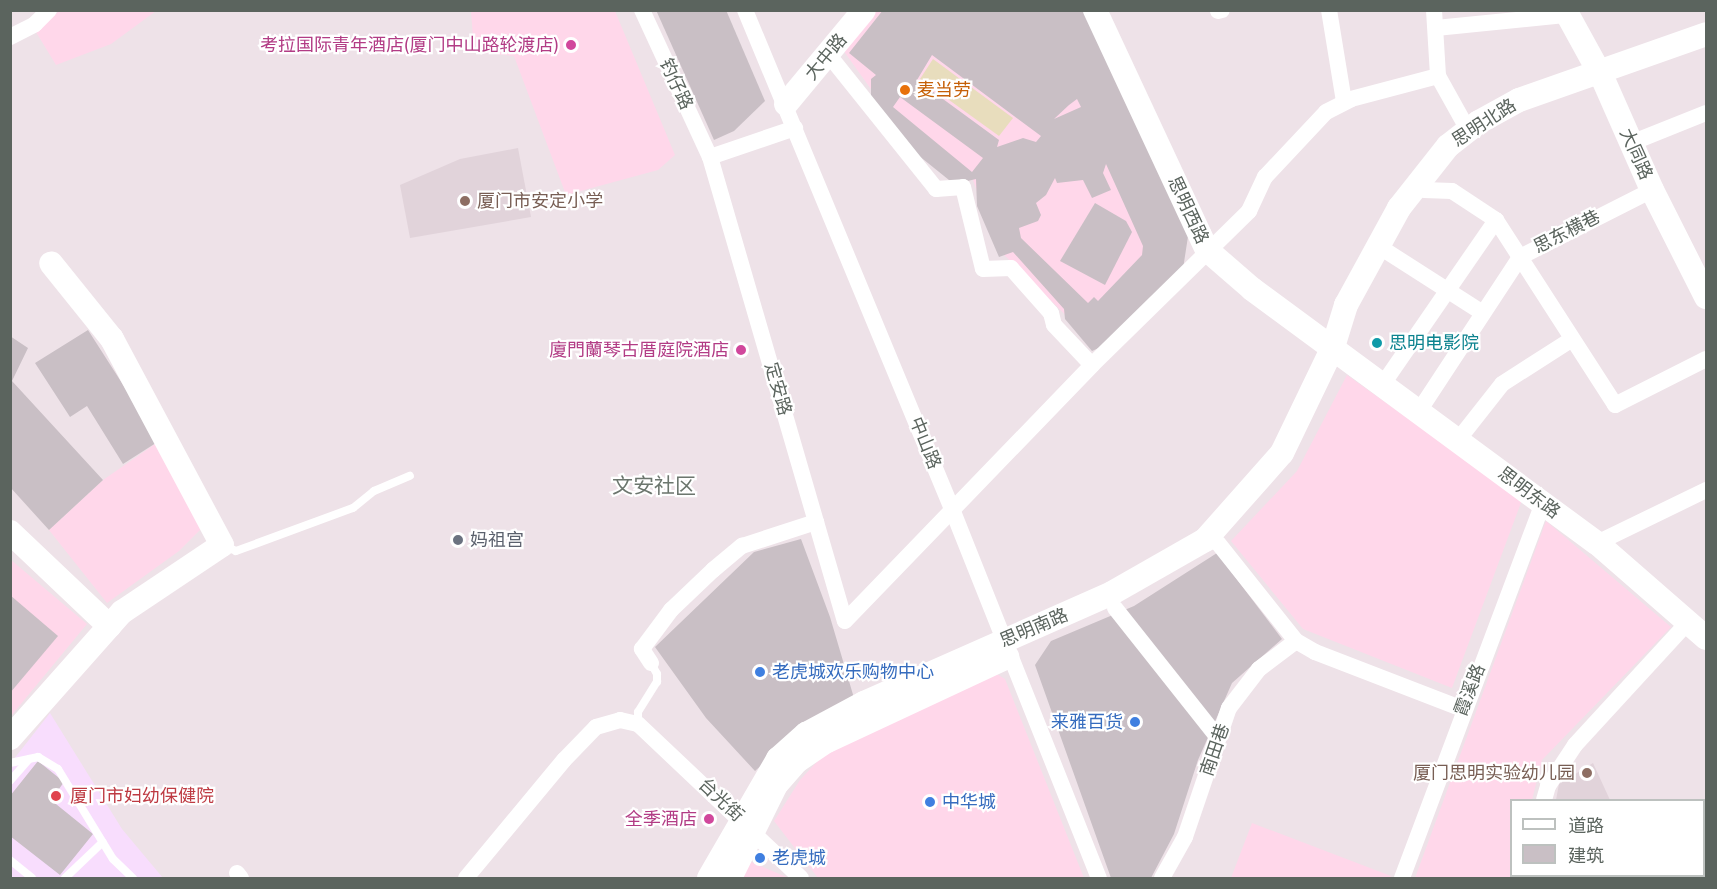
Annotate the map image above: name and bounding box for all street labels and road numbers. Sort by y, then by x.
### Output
street label: 大中路 [800,29,852,85]
street label: 钓仔路 [655,55,697,113]
street label: 思明北路 [1448,94,1520,152]
street label: 大同路 [1615,125,1657,183]
street label: 思明西路 [1163,173,1213,247]
street label: 思东横巷 [1530,206,1604,258]
street label: 定安路 [760,360,796,418]
street label: 中山路 [905,414,945,472]
street label: 思明东路 [1494,463,1564,523]
street label: 思明南路 [997,604,1071,652]
street label: 霞溪路 [1450,661,1490,719]
street label: 南田巷 [1196,721,1234,779]
street label: 台光街 [694,774,748,826]

